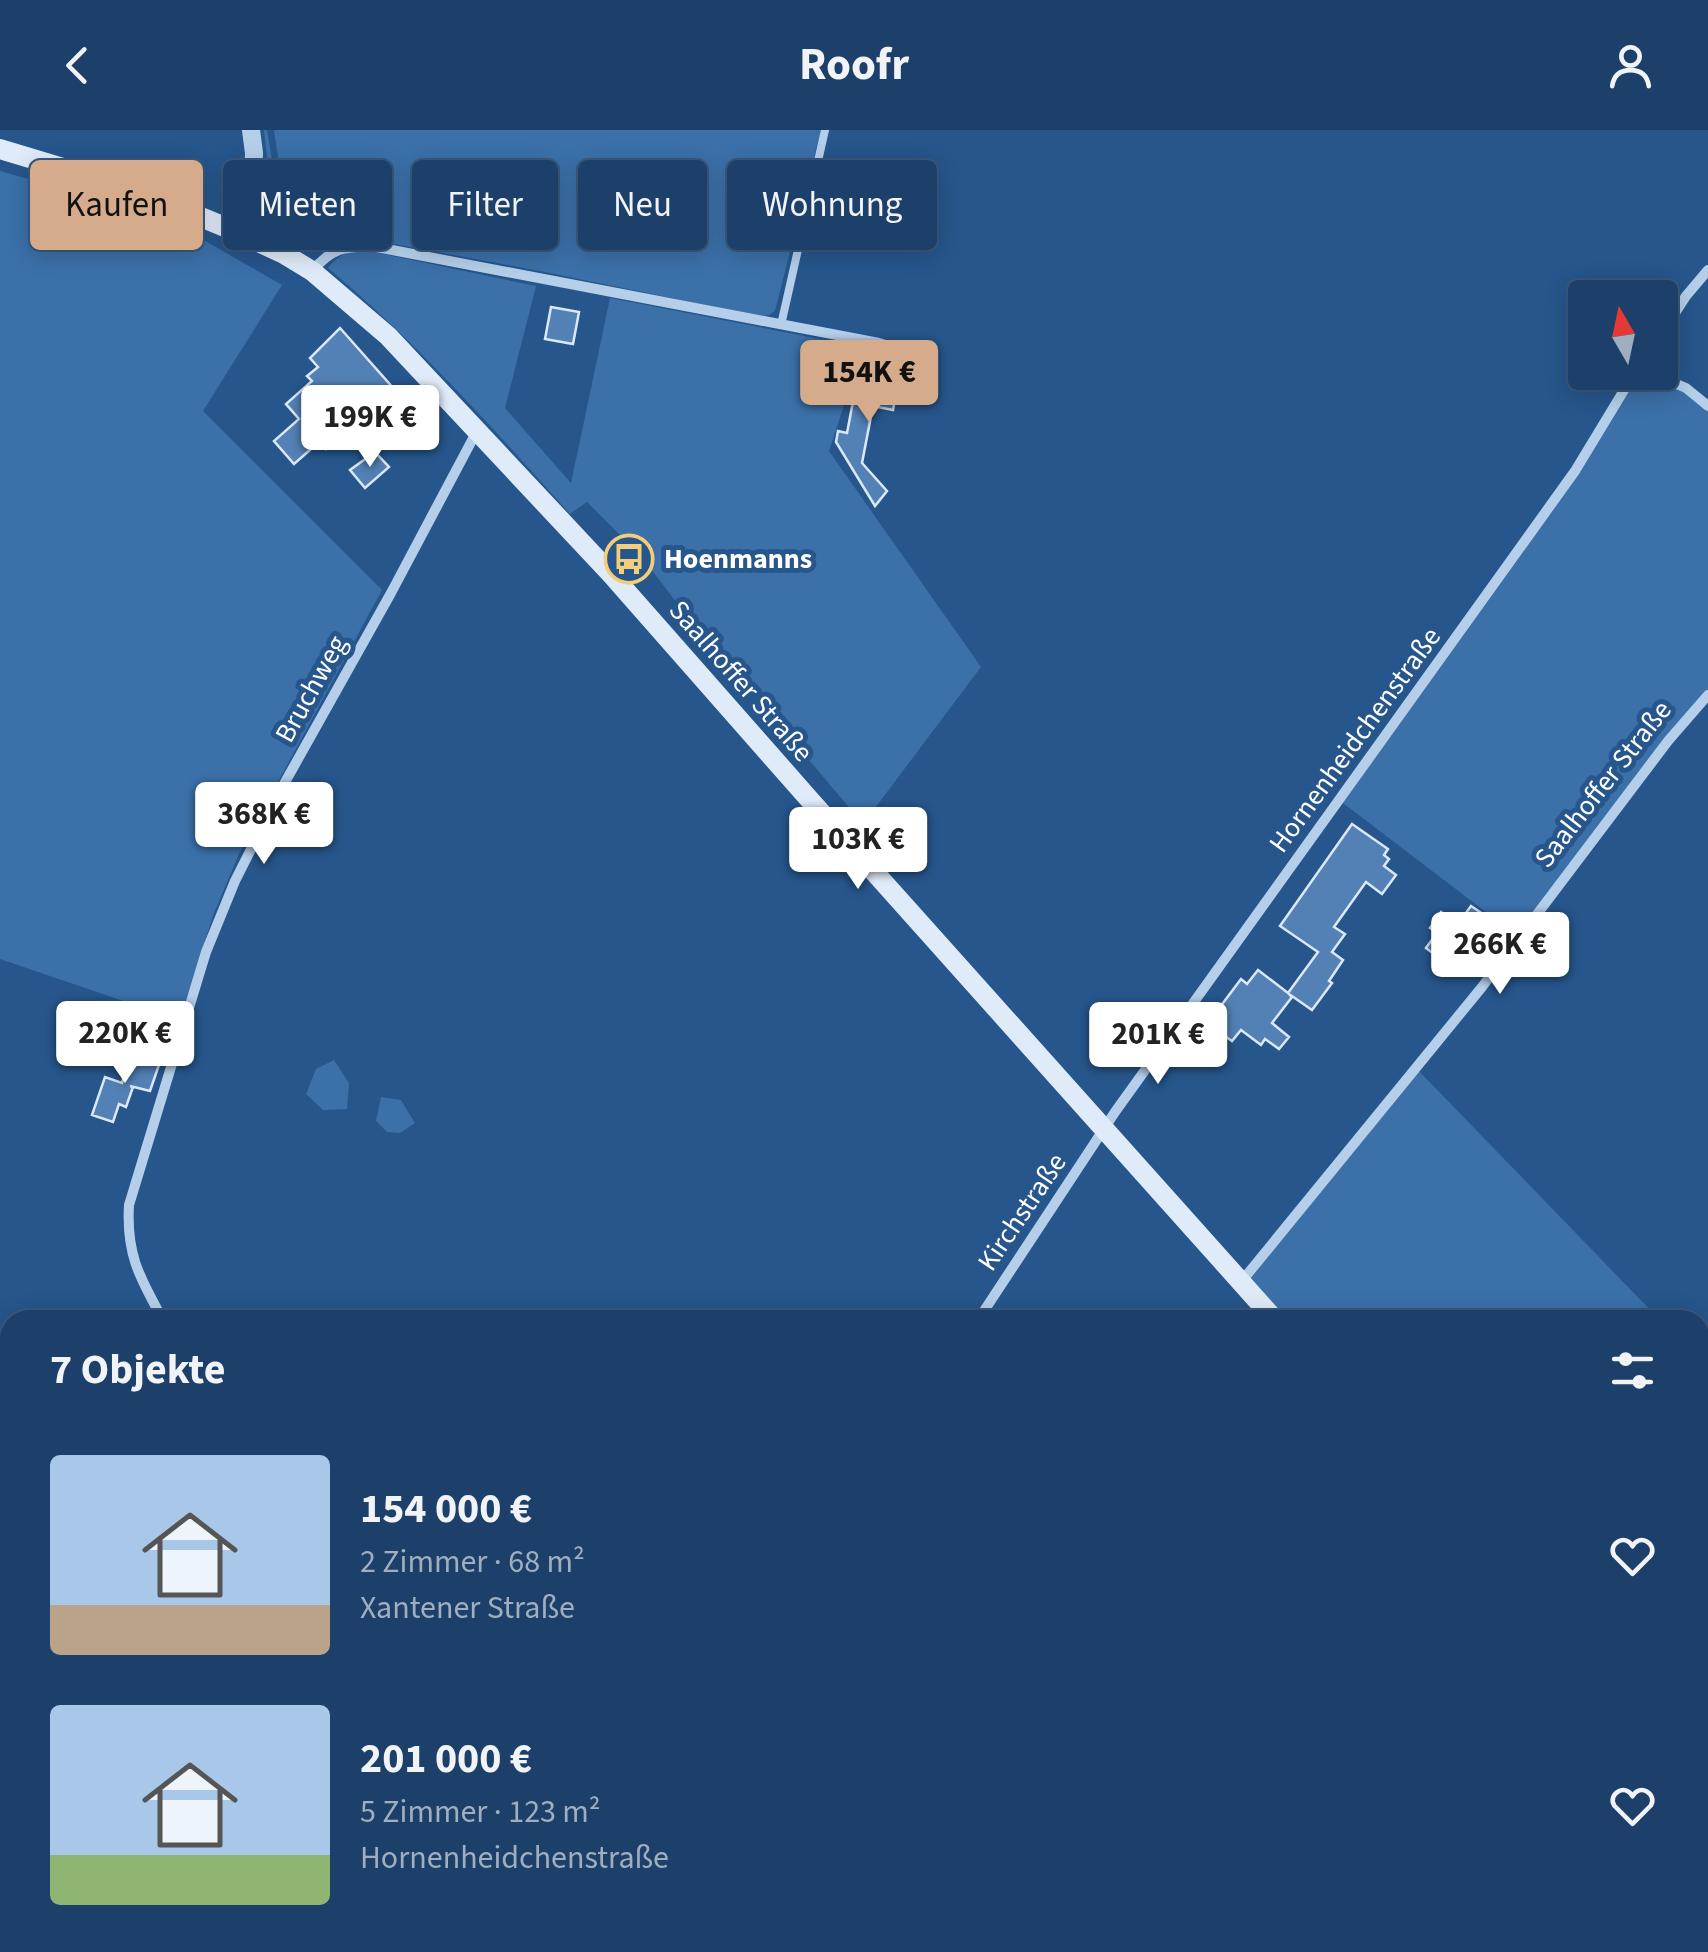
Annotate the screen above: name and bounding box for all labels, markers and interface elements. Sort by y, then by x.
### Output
text: Roofr [799,33,909,97]
icon: back [50,38,105,93]
icon: person [1603,38,1658,93]
chip: Kaufen [30,160,203,250]
chip: Mieten [223,160,392,250]
chip: Filter [412,160,558,250]
chip: Neu [578,160,707,250]
chip: Wohnung [727,160,937,250]
north arrow [1568,280,1678,390]
map controls [1568,280,1678,390]
pin: 154K € [788,340,950,425]
text: 154K € [822,349,916,395]
pin: 199K € [289,385,451,470]
text: 199K € [323,394,417,440]
bus stop icon: Hoenmanns [603,533,655,585]
place label: Hoenmanns [664,539,812,579]
street label: Saalhoffer Straße [659,591,823,771]
street label: Hornenheidchenstraße [1259,619,1451,861]
street label: Bruchweg [265,628,357,750]
street label: Saalhoffer Straße [1525,692,1681,876]
pin: 368K € [183,782,345,867]
text: 368K € [217,791,311,837]
pin: 103K € [777,807,939,892]
text: 103K € [811,816,905,862]
pin: 266K € [1419,912,1581,997]
text: 266K € [1453,921,1547,967]
pin: 220K € [44,1001,206,1086]
pin: 201K € [1077,1002,1239,1087]
text: 220K € [78,1010,172,1056]
text: 201K € [1111,1011,1205,1057]
street label: Kirchstraße [968,1145,1076,1279]
text: 7 Objekte [50,1340,225,1400]
icon: filters [1605,1343,1660,1398]
text: 154 000 € [360,1479,532,1539]
icon: home [130,1495,250,1615]
icon: heart [1605,1528,1660,1583]
text: 2 Zimmer · 68 m² [360,1539,585,1585]
text: Xantener Straße [360,1585,575,1631]
text: 201 000 € [360,1729,532,1789]
icon: home [130,1745,250,1865]
icon: heart [1605,1778,1660,1833]
text: 5 Zimmer · 123 m² [360,1789,601,1835]
text: Hornenheidchenstraße [360,1835,669,1881]

